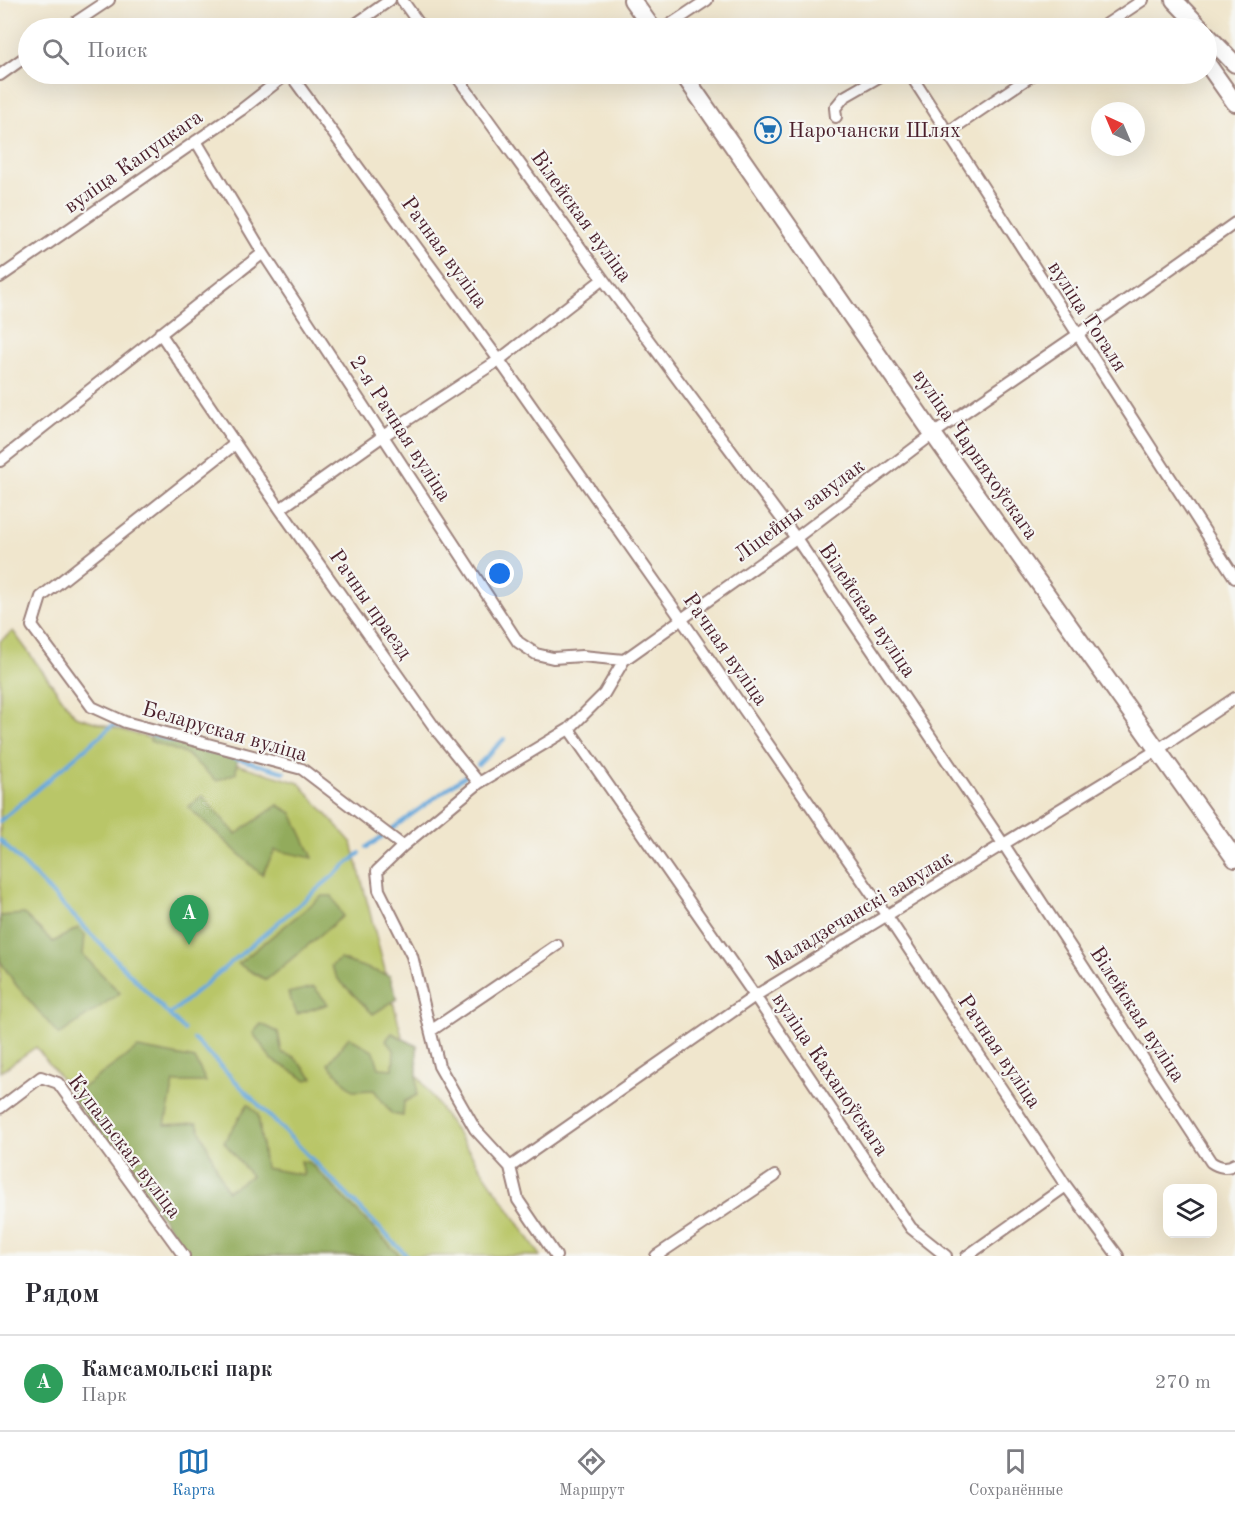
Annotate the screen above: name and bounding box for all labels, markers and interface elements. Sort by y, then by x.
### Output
search box [18,18,1217,84]
icon: search [39,35,72,68]
text: Поиск [87,40,148,62]
north arrow [1091,102,1145,156]
street label: вуліца Капуцкага [61,107,207,218]
supermarket icon: Нарочански Шлях [753,115,783,145]
place label: Нарочански Шлях [788,121,961,142]
street label: Вілейская вуліца [526,147,635,286]
street label: Рачная вуліца [396,193,491,312]
street label: вуліца Гогаля [1043,258,1130,376]
street label: 2-я Рачная вуліца [345,352,455,505]
street label: вуліца Чарняхоўскага [908,366,1041,544]
street label: Ліцейны завулак [731,455,869,567]
street label: Вілейская вуліца [814,540,919,682]
street label: Рачны праезд [324,546,416,664]
your location [485,559,514,588]
street label: Рачная вуліца [678,590,771,710]
street label: Беларуская вуліца [139,699,310,766]
street label: Маладзечанскі завулак [763,847,957,975]
pin: A [170,896,208,945]
street label: Вілейская вуліца [1085,943,1188,1086]
street label: вуліца Каханоўскага [768,990,892,1160]
street label: Рачная вуліца [953,991,1044,1112]
street label: Купальская вуліца [63,1071,184,1223]
map controls [1163,1184,1217,1238]
button: layers [1163,1184,1217,1238]
text: Рядом [24,1282,99,1308]
text: Камсамольскі парк [81,1359,272,1381]
text: A [36,1373,51,1393]
text: 270 m [1155,1373,1211,1393]
text: Парк [81,1386,127,1406]
tab: Карта [172,1445,215,1501]
tab: Маршрут [559,1445,625,1501]
tab: Сохранённые [969,1445,1063,1501]

